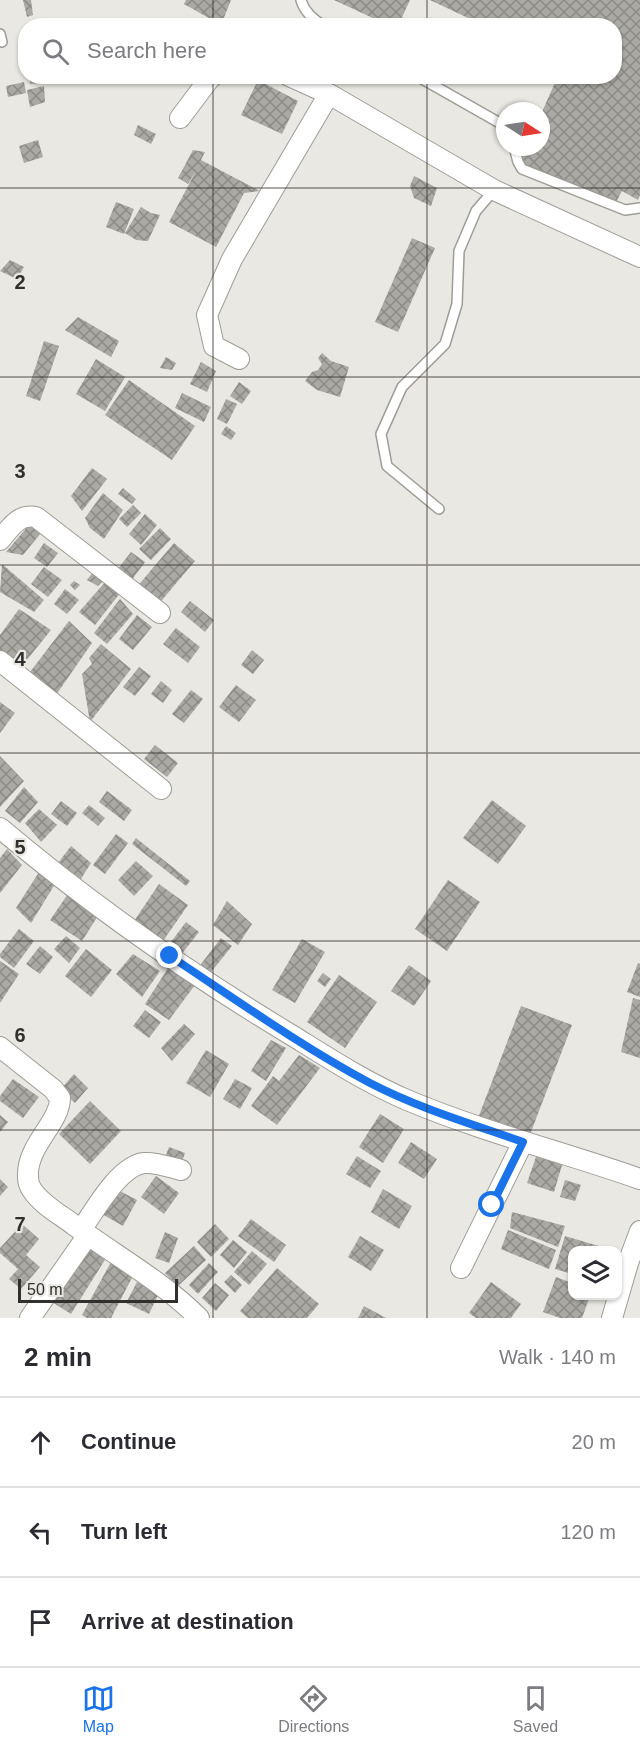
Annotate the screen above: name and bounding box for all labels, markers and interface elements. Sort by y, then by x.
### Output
search box [18,18,622,84]
icon: search [39,35,72,68]
text: Search here [87,38,207,63]
north arrow [496,102,550,156]
text: 2 [14,271,26,293]
text: 3 [14,460,26,482]
text: 4 [14,648,26,670]
text: 5 [14,836,26,858]
route end [156,942,182,968]
text: 6 [14,1024,26,1046]
route start [478,1191,504,1217]
text: 7 [14,1213,26,1235]
map controls [568,1246,622,1300]
button: layers [568,1246,622,1300]
scale bar [18,1276,178,1304]
text: 50 m [27,1281,63,1298]
text: 2 min [24,1342,92,1372]
text: Walk · 140 m [499,1346,616,1368]
icon: ahead [24,1426,57,1459]
text: Continue [81,1429,176,1454]
text: 20 m [572,1431,616,1453]
icon: left [24,1516,57,1549]
text: Turn left [81,1519,167,1544]
text: 120 m [560,1521,616,1543]
icon: arrive [24,1606,57,1639]
text: Arrive at destination [81,1609,294,1634]
tab: Map [82,1682,115,1736]
tab: Directions [278,1682,349,1736]
tab: Saved [513,1682,558,1736]

